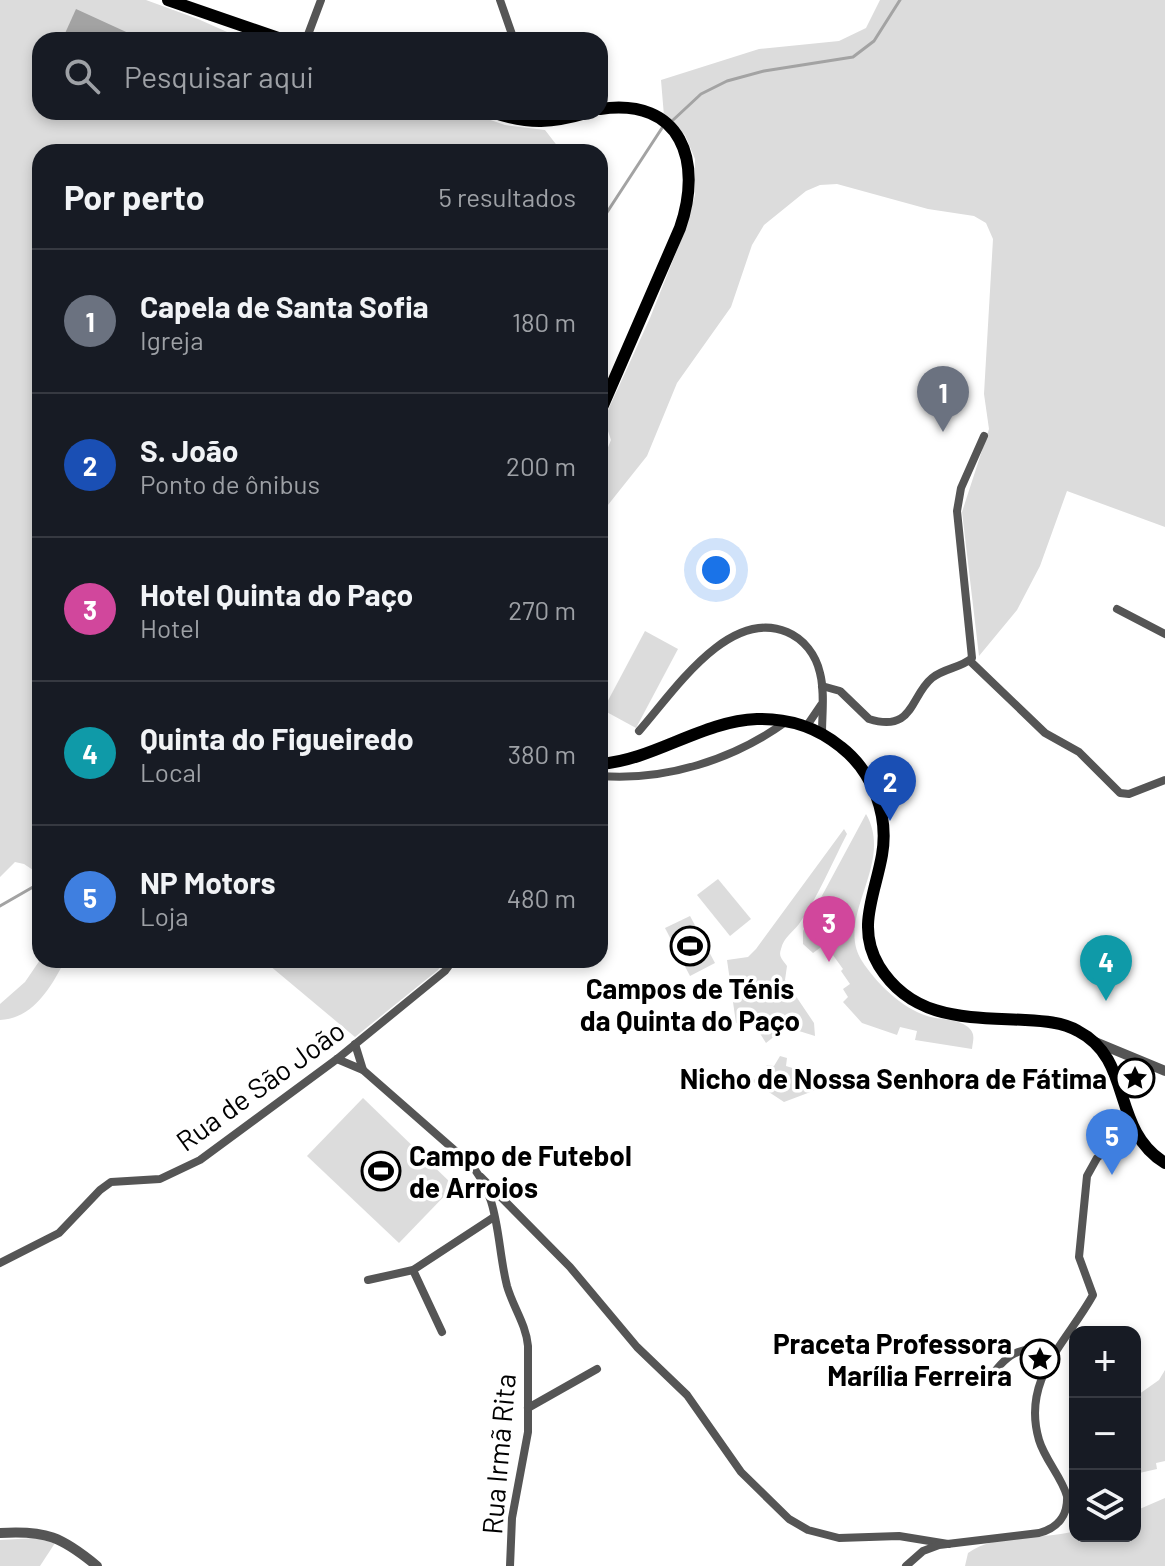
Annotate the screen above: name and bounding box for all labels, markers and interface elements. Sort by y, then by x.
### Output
search box [32,32,608,120]
icon: search [60,54,104,98]
text: Pesquisar aqui [124,58,314,94]
text: Por perto [64,176,205,217]
text: 5 resultados [438,181,576,212]
text: Capela de Santa Sofia [140,288,429,324]
text: 1 [85,306,95,337]
text: 180 m [512,306,576,337]
text: Igreja [140,324,204,355]
pin: 1 [917,366,969,432]
text: S. João [140,432,238,468]
text: 2 [83,450,97,481]
text: 200 m [506,450,576,481]
text: Ponto de ônibus [140,468,320,499]
your location [696,550,736,590]
text: Hotel Quinta do Paço [140,576,413,612]
text: 3 [83,594,97,625]
text: 270 m [508,594,576,625]
text: Hotel [140,612,200,643]
text: Quinta do Figueiredo [140,720,414,756]
text: 4 [82,738,98,769]
text: 380 m [508,738,576,769]
pin: 2 [864,755,916,821]
text: Local [140,756,202,787]
text: NP Motors [140,864,276,900]
text: 5 [83,882,97,913]
text: 480 m [507,882,576,913]
pin: 3 [803,896,855,962]
text: Loja [140,900,189,931]
sports icon: Campos de Ténis da Quinta do Paço [669,925,711,967]
pin: 4 [1080,935,1132,1001]
place label: Campos de Ténis da Quinta do Paço [580,971,800,1037]
street label: Rua de São João [169,1013,351,1157]
place icon: Nicho de Nossa Senhora de Fátima [1114,1057,1156,1099]
place label: Nicho de Nossa Senhora de Fátima [680,1061,1107,1095]
pin: 5 [1086,1109,1138,1175]
place label: Campo de Futebol de Arroios [409,1138,632,1204]
sports icon: Campo de Futebol de Arroios [360,1150,402,1192]
place label: Praceta Professora Marília Ferreira [773,1326,1012,1392]
map controls [1069,1326,1141,1542]
button: + [1069,1326,1141,1398]
place icon: Praceta Professora Marília Ferreira [1019,1338,1061,1380]
street label: Rua Irmã Rita [474,1372,522,1536]
button: − [1069,1398,1141,1470]
button: layers [1069,1470,1141,1542]

